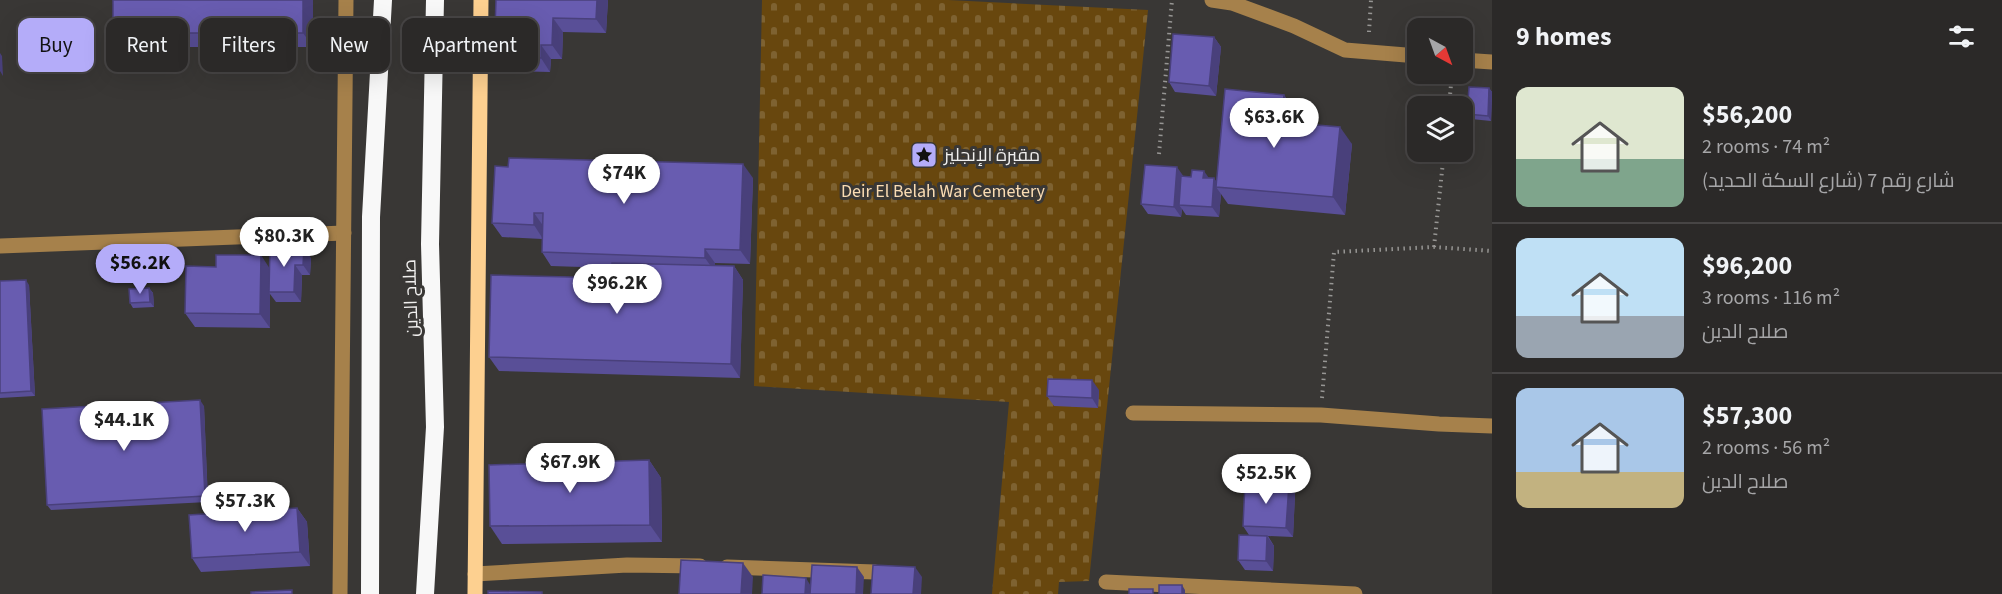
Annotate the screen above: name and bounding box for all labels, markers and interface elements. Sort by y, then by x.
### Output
chip: Buy [18,18,94,72]
chip: Rent [106,18,188,72]
chip: Filters [200,18,296,72]
chip: New [308,18,390,72]
chip: Apartment [402,18,538,72]
north arrow [1407,18,1473,84]
map controls [1407,18,1473,162]
text: 9 homes [1516,18,1611,55]
icon: filters [1945,20,1978,53]
button: layers [1407,96,1473,162]
text: $56,200 [1702,96,1792,133]
pin: $63.6K [1225,98,1323,149]
text: $63.6K [1244,103,1304,131]
icon: home [1564,111,1636,183]
text: 2 rooms · 74 m² [1702,133,1830,161]
place icon: مقبرة الإنجليز [909,140,939,170]
place label: مقبرة الإنجليز [943,143,1040,168]
pin: $74K [588,154,660,205]
text: $74K [602,159,646,187]
text: شارع رقم 7 (شارع السكة الحديد) [1702,167,1955,195]
park label: Deir El Belah War Cemetery [841,179,1046,204]
pin: $80.3K [235,217,333,268]
text: $80.3K [254,222,314,250]
pin: $56.2K [91,244,189,295]
text: $96,200 [1702,247,1792,284]
text: $56.2K [110,249,170,277]
street label: صلاح الدين [397,259,425,337]
icon: home [1564,262,1636,334]
pin: $96.2K [568,264,666,315]
text: $96.2K [587,269,647,297]
text: 3 rooms · 116 m² [1702,284,1840,312]
text: صلاح الدين [1702,318,1788,346]
text: $57,300 [1702,397,1792,434]
pin: $44.1K [75,401,173,452]
text: $44.1K [94,406,154,434]
icon: home [1564,412,1636,484]
text: 2 rooms · 56 m² [1702,434,1830,462]
pin: $67.9K [521,443,619,494]
text: $67.9K [540,448,600,476]
pin: $52.5K [1217,454,1315,505]
text: $52.5K [1236,459,1296,487]
text: صلاح الدين [1702,468,1788,496]
pin: $57.3K [196,482,294,533]
text: $57.3K [215,487,275,515]

